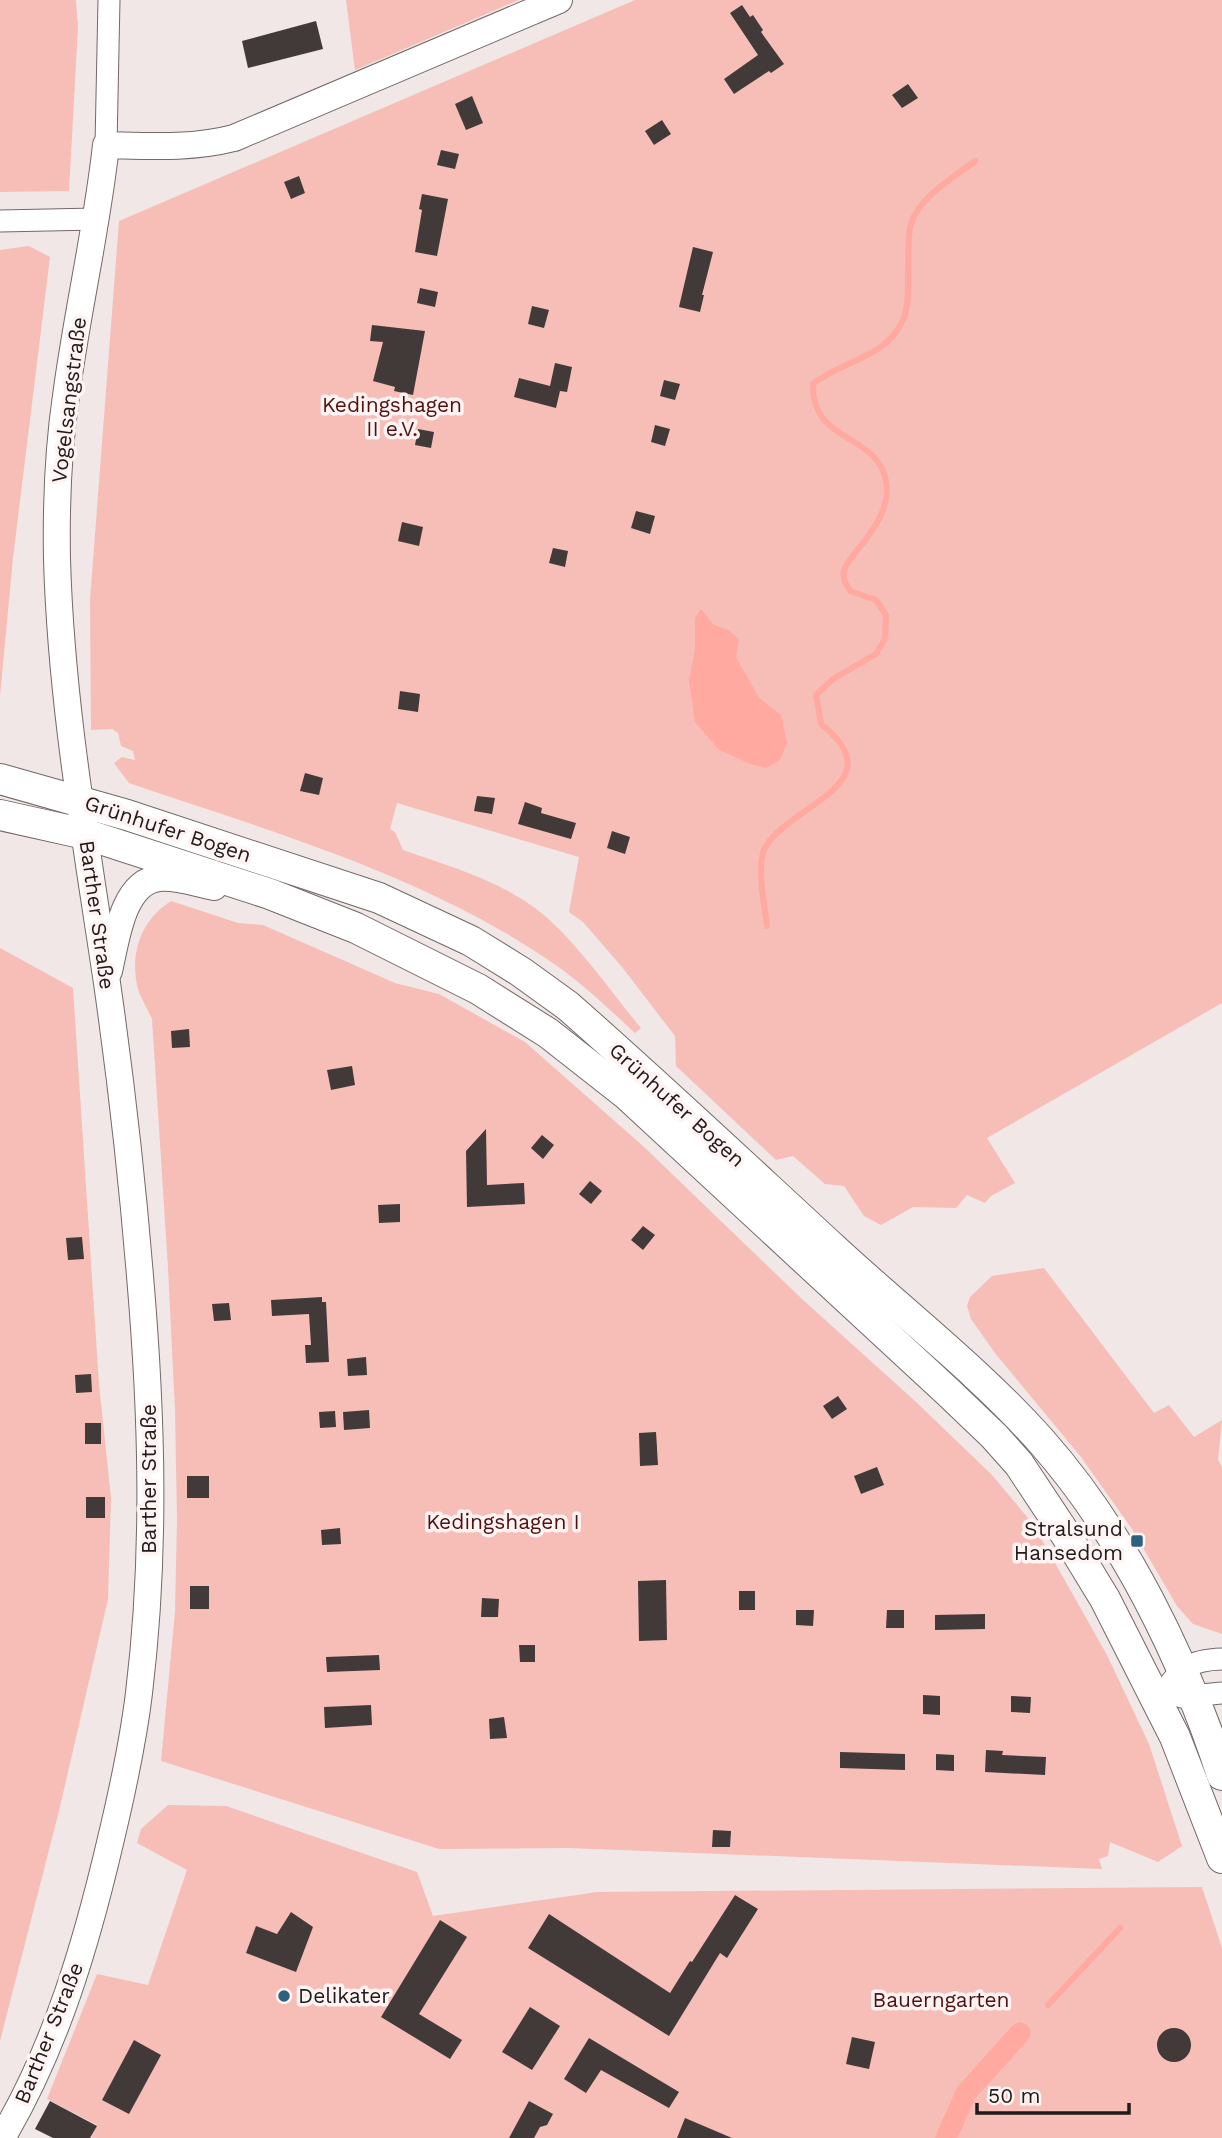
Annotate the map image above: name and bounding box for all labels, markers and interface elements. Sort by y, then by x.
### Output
street label: Vogelsangstraße [46,315,91,484]
park label: Kedingshagen II e.V. [322,392,462,441]
street label: Grünhufer Bogen [82,790,255,867]
street label: Barther Straße [75,839,120,991]
street label: Grünhufer Bogen [604,1037,750,1172]
street label: Barther Straße [136,1404,161,1554]
park label: Kedingshagen I [426,1509,580,1534]
place label: Stralsund Hansedom [1014,1516,1123,1565]
marker: Stralsund Hansedom [1129,1533,1145,1549]
street label: Barther Straße [9,1958,88,2107]
place label: Delikater [298,1983,390,2008]
park label: Bauerngarten [872,1987,1010,2012]
marker: Delikater [276,1988,292,2004]
scale bar [977,2072,1129,2116]
text: 50 m [988,2083,1040,2108]

